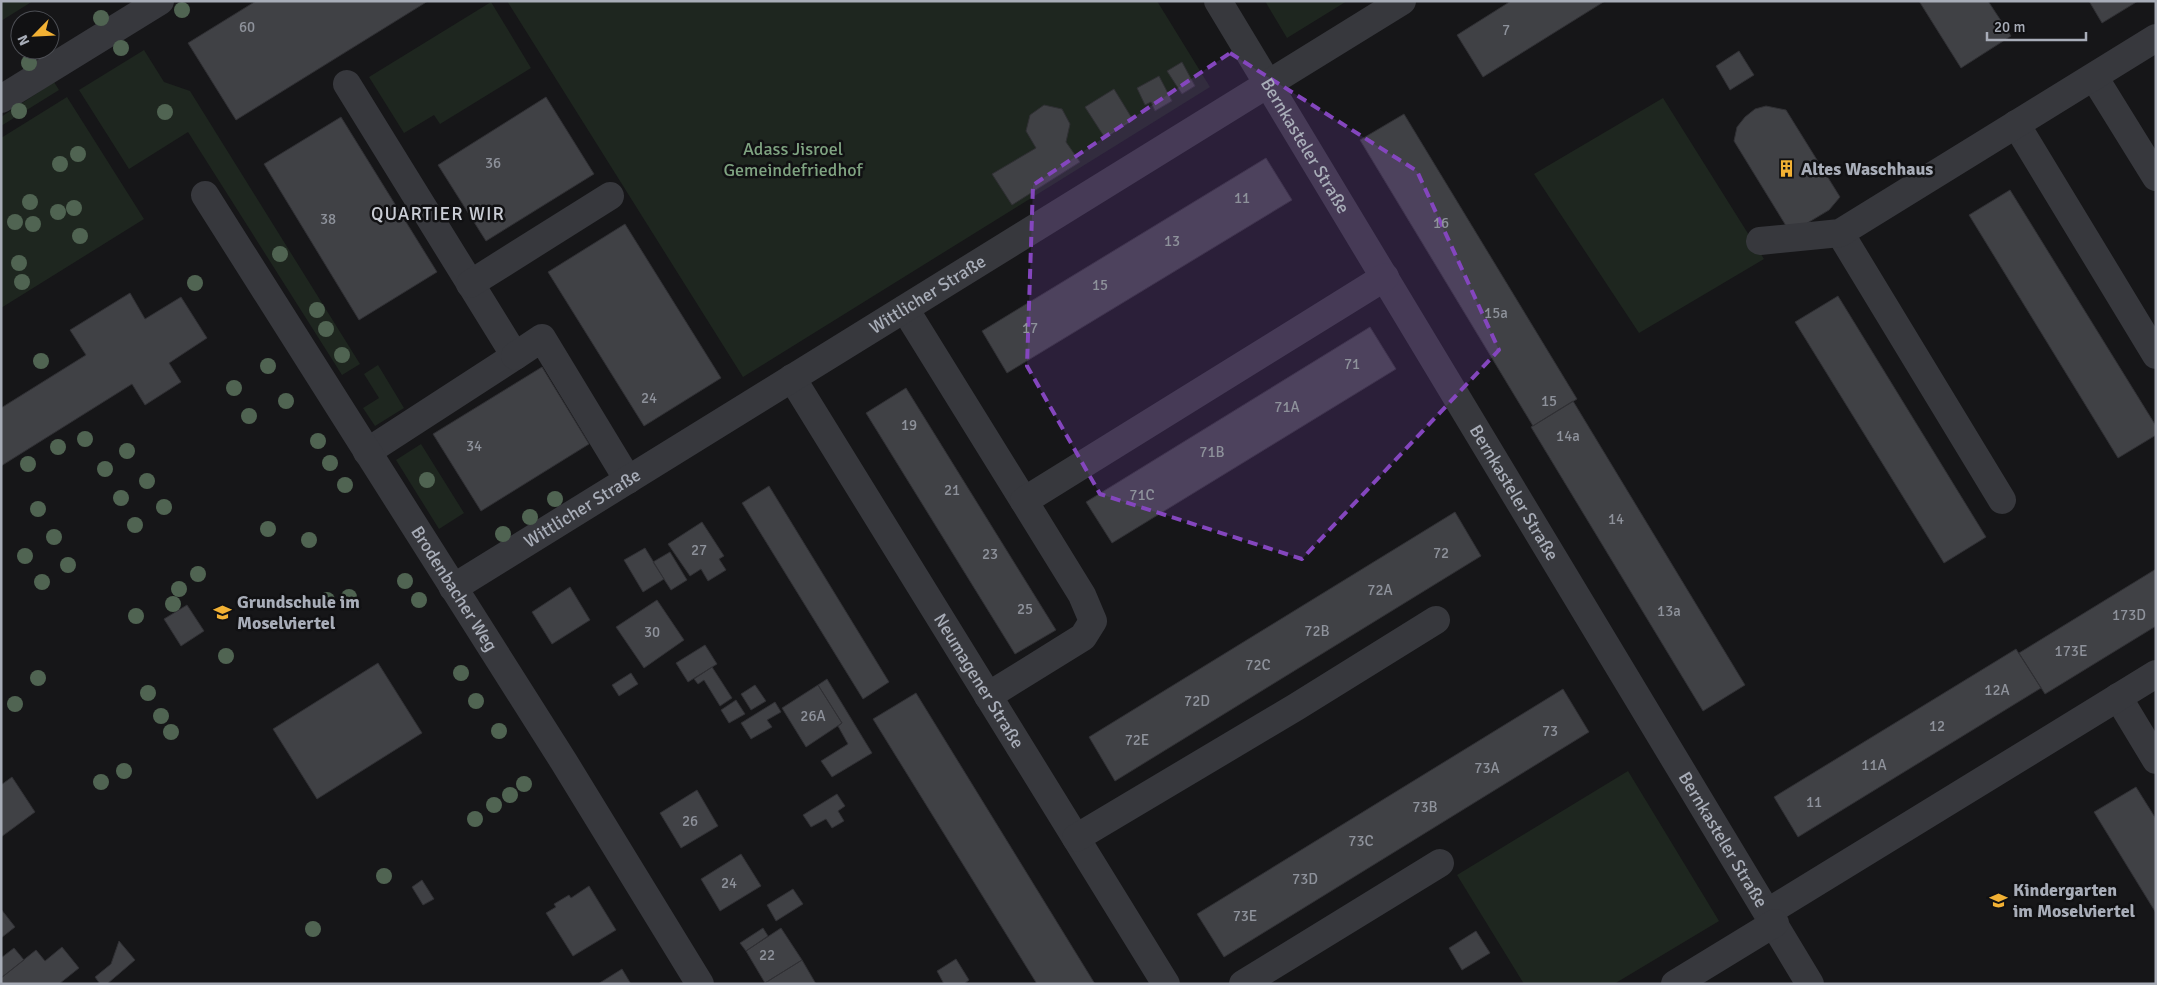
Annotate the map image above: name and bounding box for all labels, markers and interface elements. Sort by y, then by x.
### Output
north arrow [10,10,60,60]
scale bar [1987,10,2086,42]
house number: 60 [239,18,255,36]
text: 20 m [1994,18,2025,36]
house number: 7 [1502,21,1510,39]
text: N [14,32,33,48]
street label: Bernkasteler Straße [1256,74,1354,218]
park label: Adass Jisroel Gemeindefriedhof [724,138,863,181]
house number: 36 [485,154,501,172]
place label: Altes Waschhaus [1801,158,1933,180]
building icon: Altes Waschhaus [1777,159,1797,179]
house number: 11 [1234,189,1250,207]
district label: QUARTIER WIR [371,202,505,226]
house number: 38 [320,210,336,228]
house number: 16 [1433,214,1449,232]
house number: 13 [1164,232,1180,250]
street label: Wittlicher Straße [865,250,990,339]
house number: 15 [1092,276,1108,294]
house number: 15a [1484,304,1508,322]
house number: 17 [1022,319,1038,337]
house number: 71 [1344,355,1360,373]
house number: 24 [641,389,657,407]
house number: 15 [1541,392,1557,410]
house number: 71A [1274,398,1300,416]
house number: 19 [901,416,917,434]
street label: Bernkasteler Straße [1465,421,1563,565]
house number: 14a [1556,427,1580,445]
house number: 34 [466,437,482,455]
house number: 71B [1199,443,1225,461]
street label: Wittlicher Straße [520,464,645,552]
house number: 21 [944,481,960,499]
house number: 71C [1129,486,1155,504]
house number: 14 [1608,510,1624,528]
street label: Brodenbacher Weg [406,522,502,656]
house number: 27 [691,541,707,559]
house number: 72 [1433,544,1449,562]
house number: 23 [982,545,998,563]
house number: 72A [1367,581,1393,599]
place label: Grundschule im Moselviertel [237,591,360,634]
house number: 25 [1017,600,1033,618]
school or university icon: Grundschule im Moselviertel [213,602,233,622]
house number: 13a [1657,602,1681,620]
house number: 173D [2112,606,2146,624]
street label: Neumagener Straße [929,609,1029,753]
house number: 72B [1304,622,1330,640]
house number: 30 [644,623,660,641]
house number: 173E [2055,642,2087,660]
house number: 72C [1245,656,1271,674]
house number: 12A [1984,681,2010,699]
house number: 72D [1184,692,1210,710]
house number: 26A [800,707,826,725]
house number: 12 [1929,717,1945,735]
house number: 73 [1542,722,1558,740]
house number: 72E [1125,731,1149,749]
house number: 11A [1861,756,1887,774]
house number: 73A [1474,759,1500,777]
street label: Bernkasteler Straße [1674,768,1772,912]
house number: 11 [1806,793,1822,811]
house number: 73B [1412,798,1438,816]
house number: 26 [682,812,698,830]
house number: 73C [1348,832,1374,850]
house number: 73D [1292,870,1318,888]
house number: 24 [721,874,737,892]
place label: Kindergarten im Moselviertel [2013,879,2136,922]
school or university icon: Kindergarten im Moselviertel [1989,890,2009,910]
house number: 73E [1233,907,1257,925]
house number: 22 [759,946,775,964]

